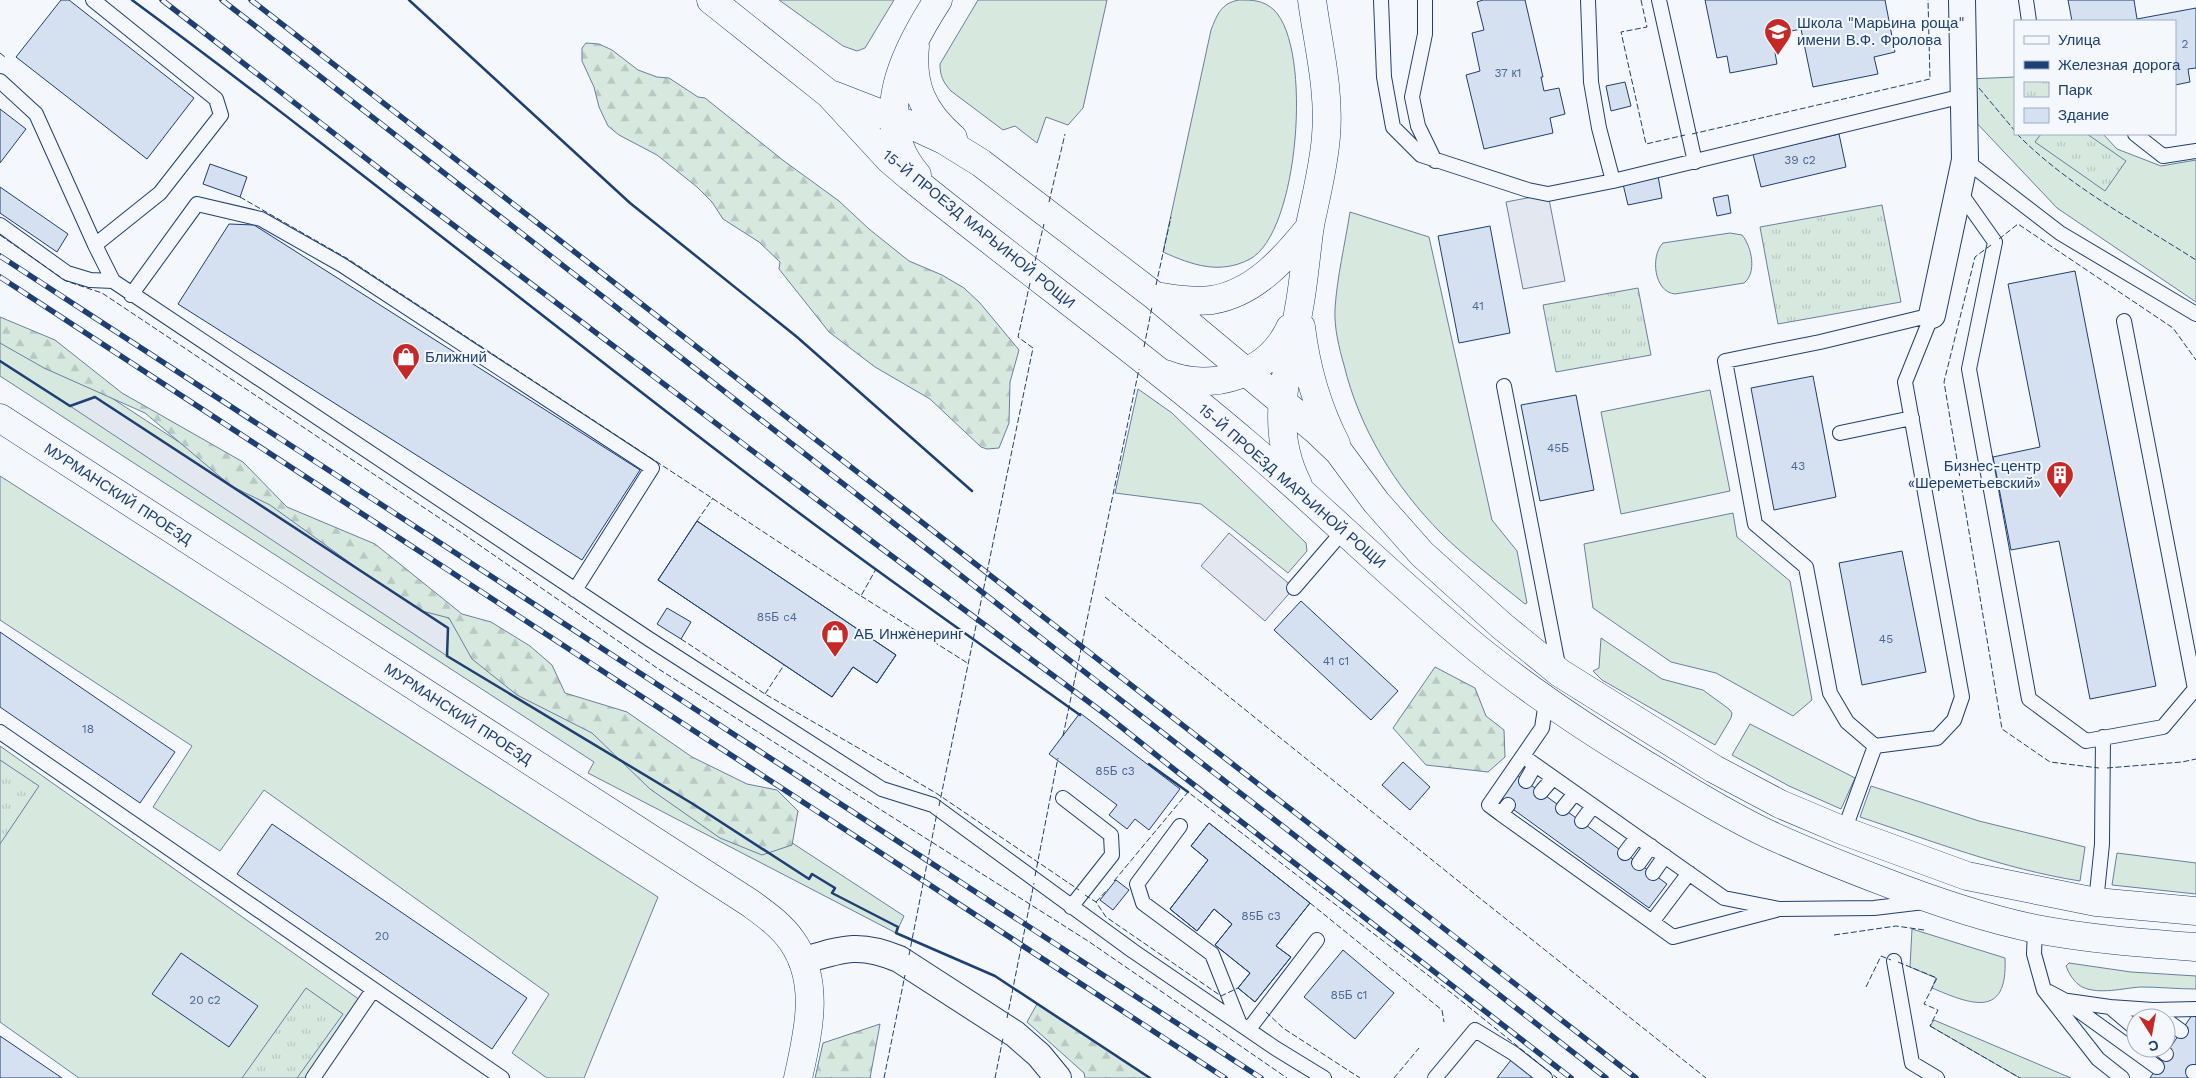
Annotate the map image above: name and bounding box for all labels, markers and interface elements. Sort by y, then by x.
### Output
place label: Школа "Марьина роща" имени В.Ф. Фролова [1797,14,1964,49]
school or university icon: Школа "Марьина роща" имени В.Ф. Фролова [1763,17,1793,56]
legend [2014,20,2176,135]
text: Улица [2058,31,2101,49]
house number: 2 [2182,37,2189,51]
text: Железная дорога [2058,56,2181,74]
house number: 37 к1 [1495,66,1521,80]
text: Парк [2058,81,2092,99]
text: Здание [2058,106,2109,124]
street label: 15-Й ПРОЕЗД МАРЬИНОЙ РОЩИ [879,146,1079,312]
house number: 39 с2 [1784,153,1816,167]
house number: 41 [1472,299,1484,313]
shop icon: Ближний [391,342,421,381]
place label: Ближний [425,348,487,366]
street label: 15-Й ПРОЕЗД МАРЬИНОЙ РОЩИ [1195,400,1389,572]
street label: МУРМАНСКИЙ ПРОЕЗД [41,439,195,549]
house number: 45Б [1547,441,1569,455]
place label: Бизнес-центр «Шереметьевский» [1908,457,2041,492]
house number: 43 [1791,459,1805,473]
building icon: Бизнес-центр «Шереметьевский» [2045,460,2075,499]
house number: 85Б c4 [757,610,797,624]
shop icon: АБ Инженеринг [820,619,850,658]
place label: АБ Инженеринг [854,625,964,643]
house number: 45 [1879,632,1893,646]
house number: 41 с1 [1323,654,1349,668]
street label: МУРМАНСКИЙ ПРОЕЗД [381,659,535,769]
house number: 18 [82,722,94,736]
house number: 85Б с3 [1095,764,1135,778]
house number: 85Б с3 [1241,909,1281,923]
house number: 20 [375,929,389,943]
house number: 85Б с1 [1330,988,1368,1002]
house number: 20 с2 [189,993,221,1007]
north arrow [2126,1008,2176,1058]
text: С [2147,1037,2160,1055]

